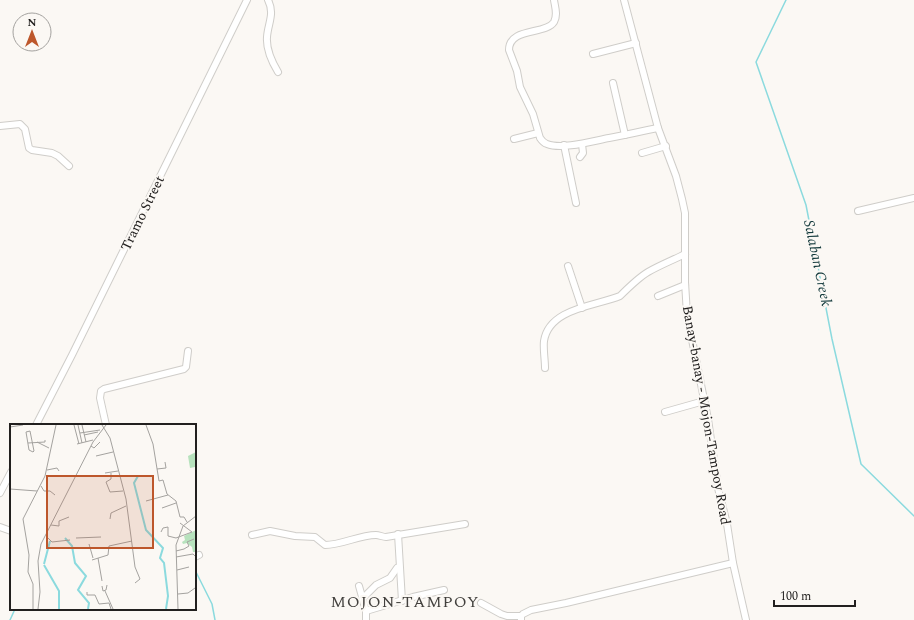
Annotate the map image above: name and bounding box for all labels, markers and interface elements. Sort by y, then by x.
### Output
north arrow [12,12,52,52]
text: N [28,14,37,31]
street label: Tramo Street [115,172,170,254]
water label: Salaban Creek [797,218,838,308]
street label: Banay-banay - Mojon-Tampoy Road [677,304,736,527]
inset map [10,424,196,610]
scale bar [774,582,855,608]
text: 100 m [780,587,811,606]
district label: MOJON-TAMPOY [330,590,480,614]

